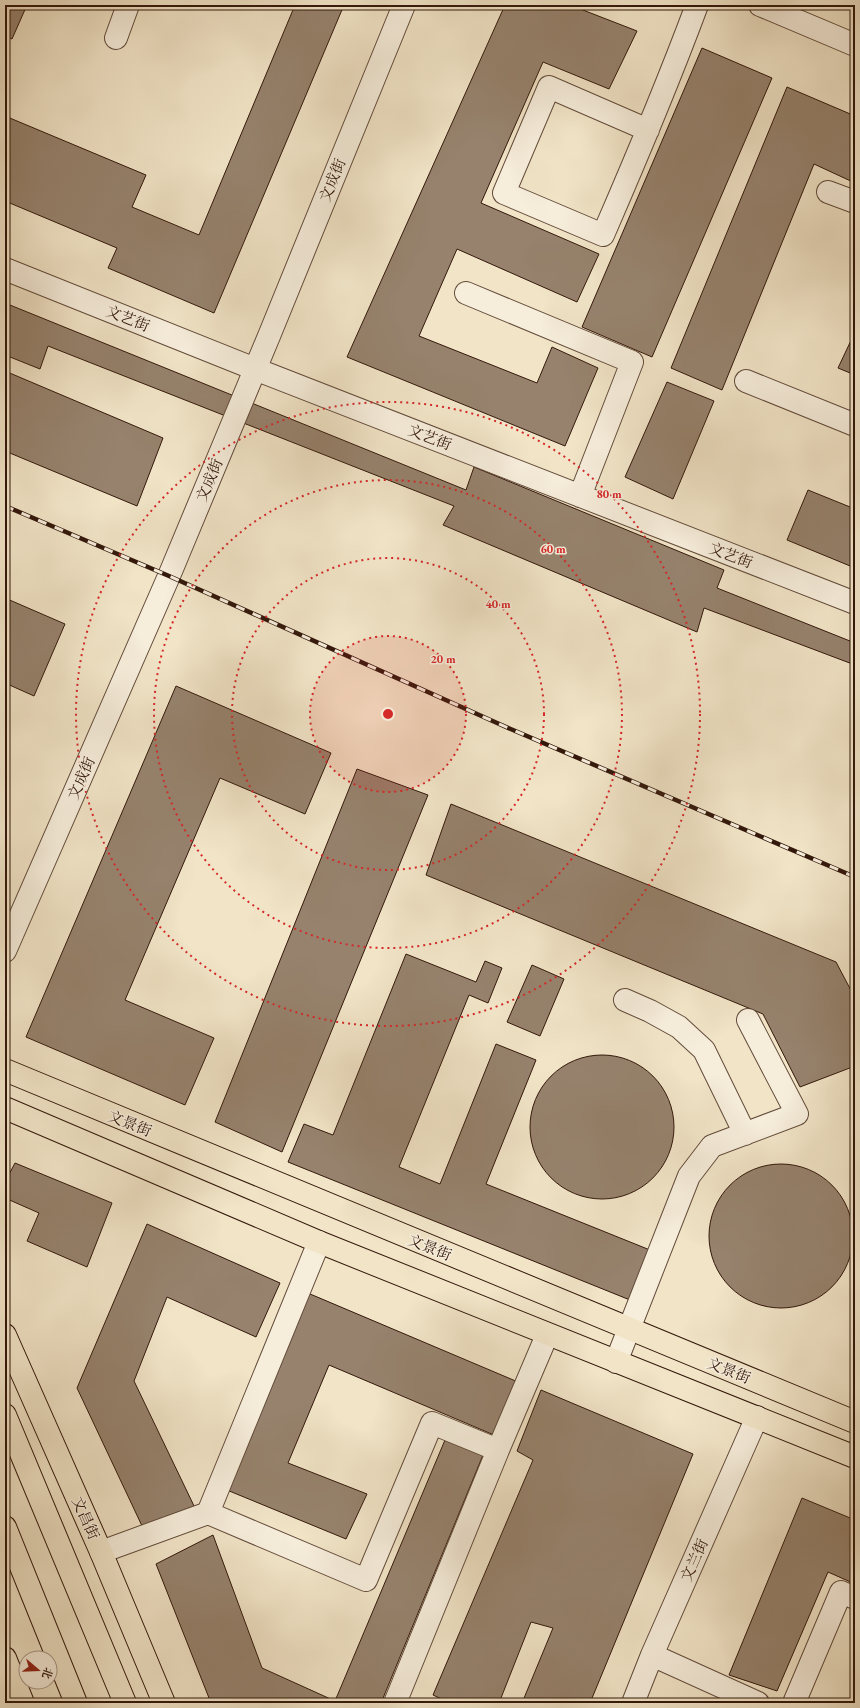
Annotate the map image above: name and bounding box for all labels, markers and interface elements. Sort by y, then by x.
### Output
street label: 文成街 [315,156,349,204]
street label: 文艺街 [104,301,152,335]
street label: 文艺街 [406,420,454,454]
street label: 文成街 [191,456,227,504]
text: 80 m [596,486,622,502]
street label: 文艺街 [707,538,755,572]
text: 60 m [540,541,566,557]
text: 40 m [485,596,511,612]
text: 20 m [430,651,456,667]
centre of rings [381,707,395,721]
street label: 文成街 [63,754,99,802]
street label: 文景街 [106,1106,154,1140]
street label: 文景街 [406,1230,454,1264]
street label: 文景街 [705,1353,753,1387]
street label: 文昌街 [68,1494,104,1542]
street label: 文兰街 [676,1536,712,1584]
north arrow [18,1650,58,1690]
text: 北 [39,1666,56,1681]

